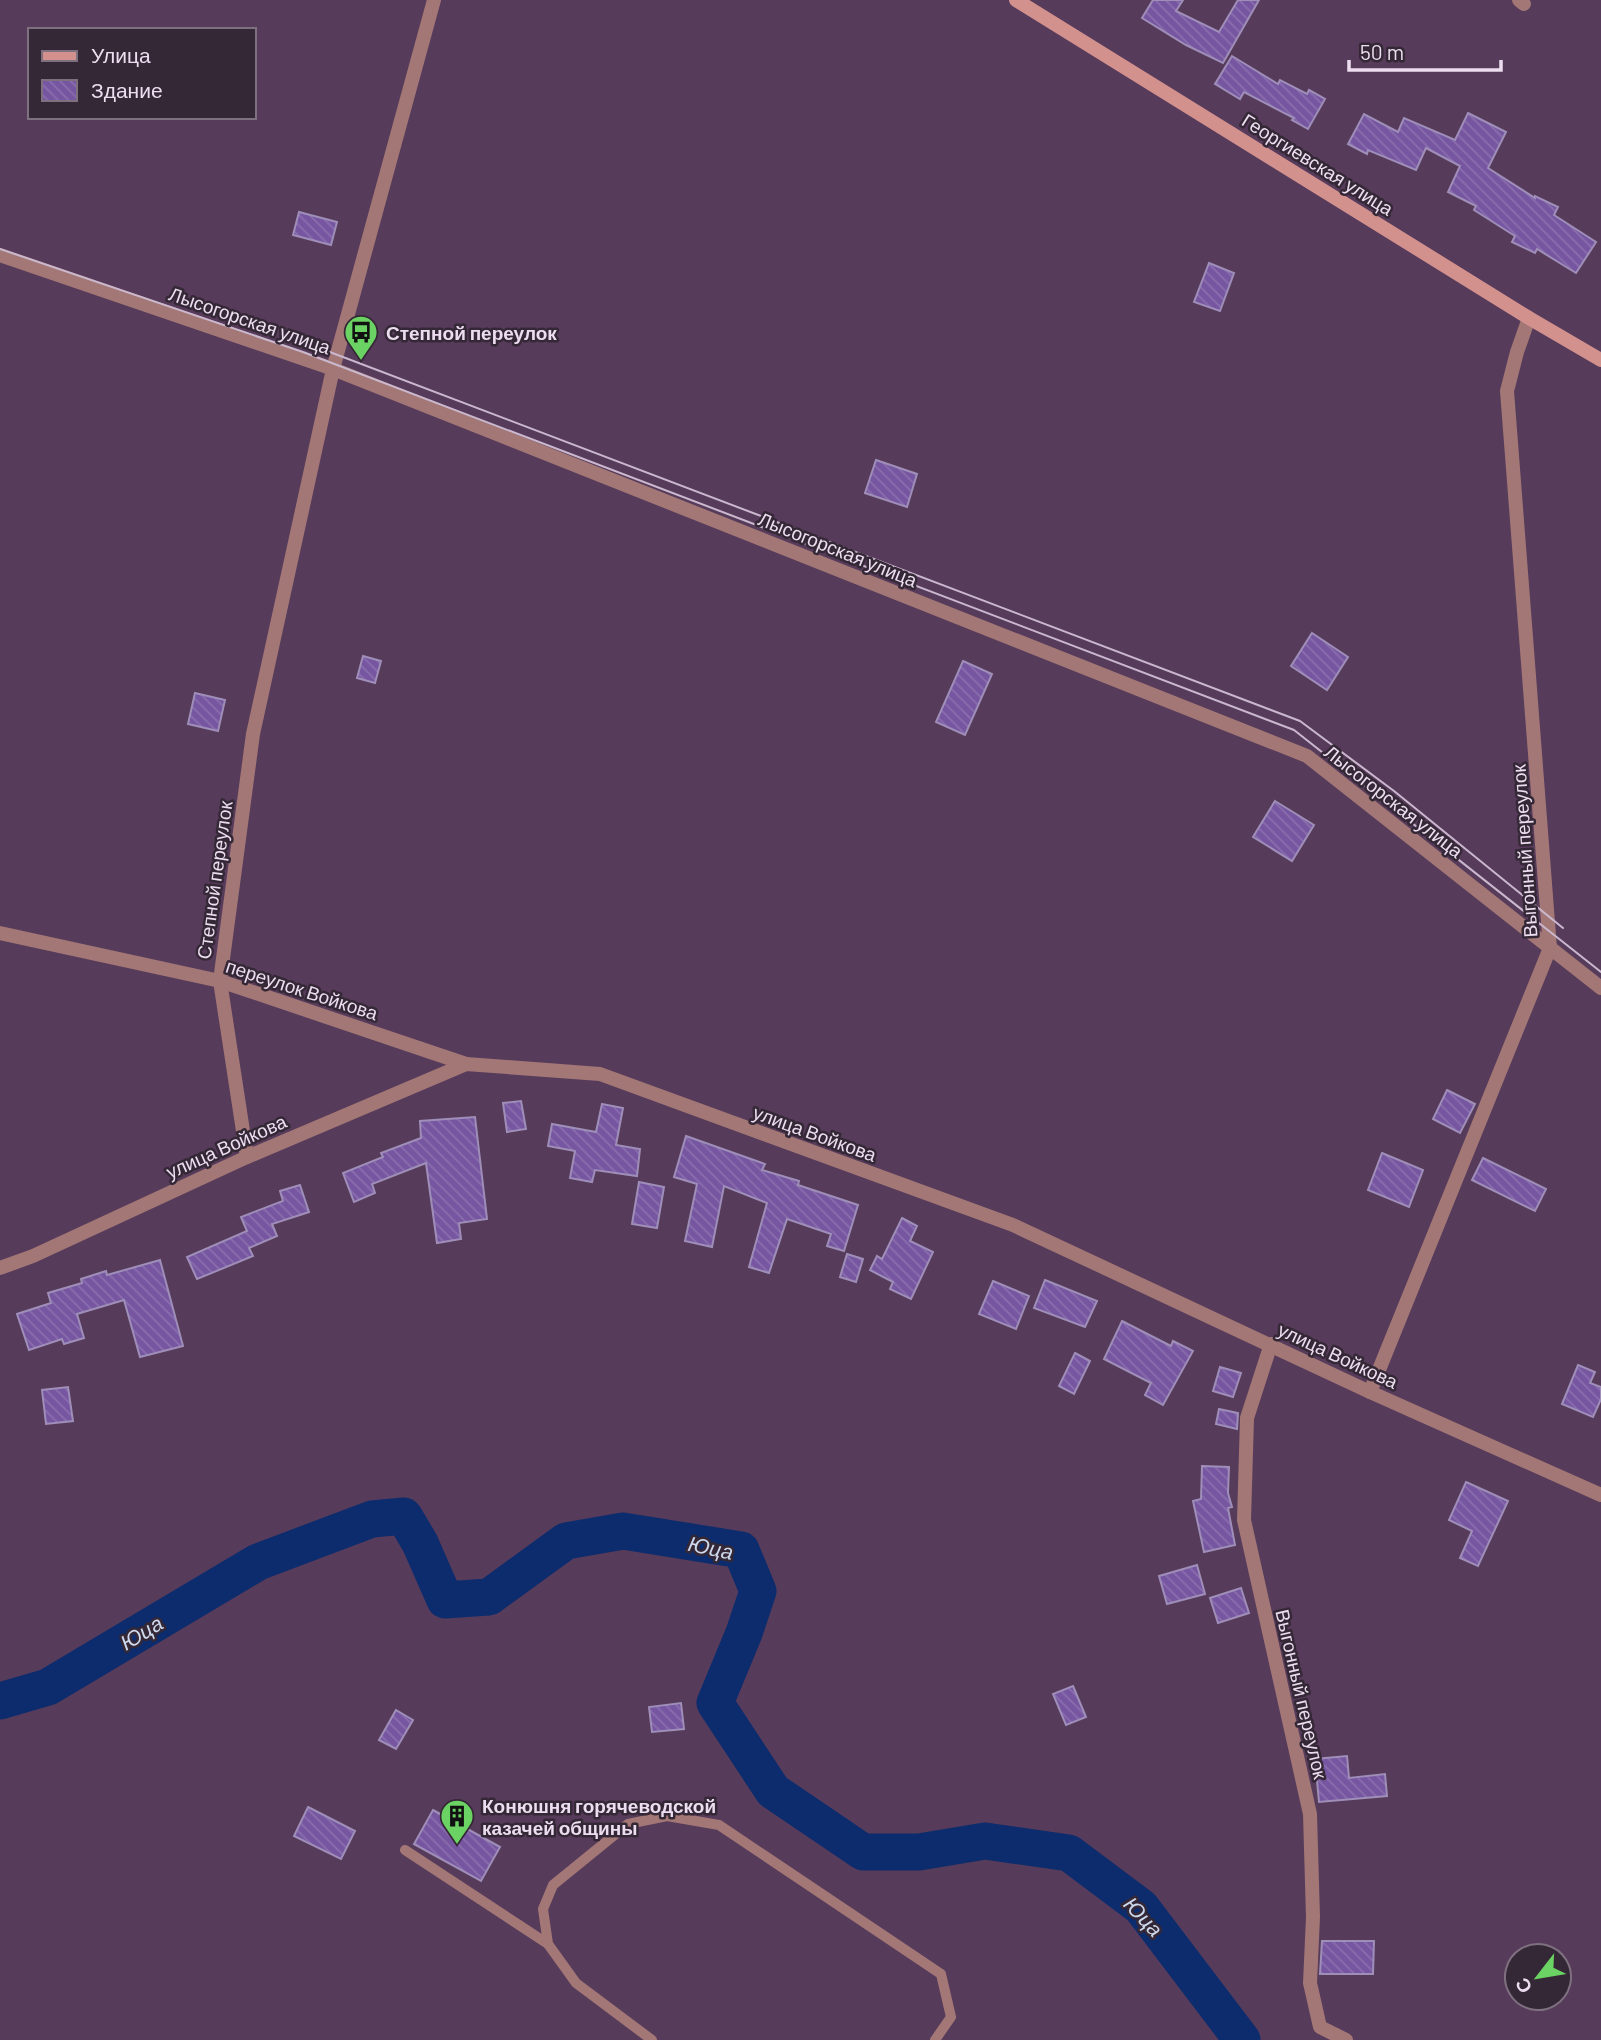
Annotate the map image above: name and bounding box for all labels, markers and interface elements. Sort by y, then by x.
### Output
legend [28,28,256,119]
scale bar [1349,28,1501,72]
text: 50 m [1360,39,1404,64]
text: Улица [91,42,151,67]
text: Здание [91,77,163,102]
street label: Георгиевская улица [1238,108,1398,220]
street label: Лысогорская улица [166,282,334,359]
bus stop icon: Степной переулок [342,313,380,362]
place label: Степной переулок [386,321,557,344]
street label: Лысогорская улица [755,507,921,592]
street label: Лысогорская улица [1320,740,1468,862]
street label: Выгонный переулок [1506,763,1542,938]
street label: Степной переулок [192,799,237,961]
street label: переулок Войкова [223,954,381,1025]
street label: улица Войкова [750,1100,880,1166]
street label: улица Войкова [162,1109,290,1183]
street label: улица Войкова [1274,1317,1402,1393]
water label: Юца [686,1530,736,1564]
street label: Выгонный переулок [1271,1607,1333,1782]
water label: Юца [115,1610,167,1654]
place label: Конюшня горячеводской казачей общины [482,1794,716,1839]
building icon: Конюшня горячеводской казачей общины [438,1797,476,1846]
water label: Юца [1119,1891,1169,1941]
north arrow [1503,1942,1573,2012]
text: С [1509,1974,1536,1998]

